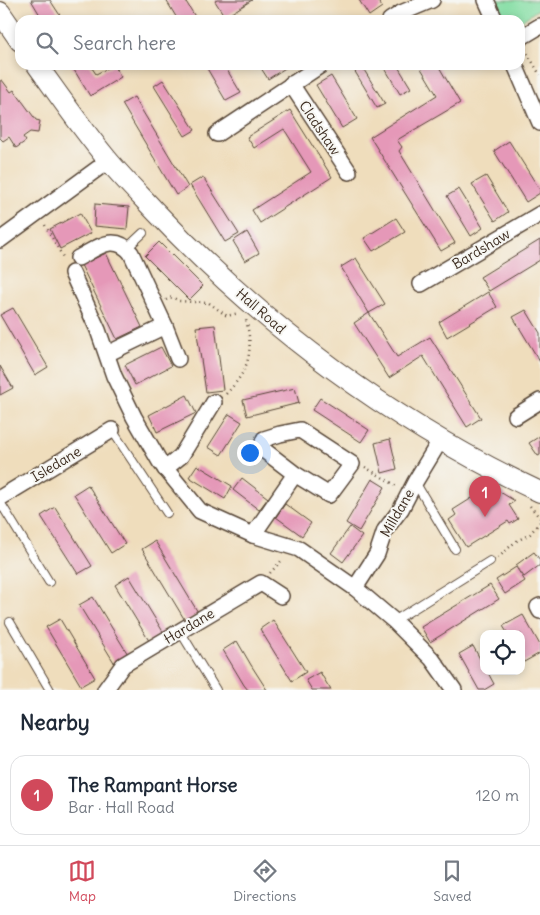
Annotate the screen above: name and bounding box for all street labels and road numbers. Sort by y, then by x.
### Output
street label: Cladshaw [295,97,345,159]
street label: Bardshaw [449,225,513,273]
street label: Hall Road [232,284,290,338]
street label: Isledane [28,442,84,486]
street label: Milldane [376,486,418,540]
street label: Hardane [161,604,217,648]

